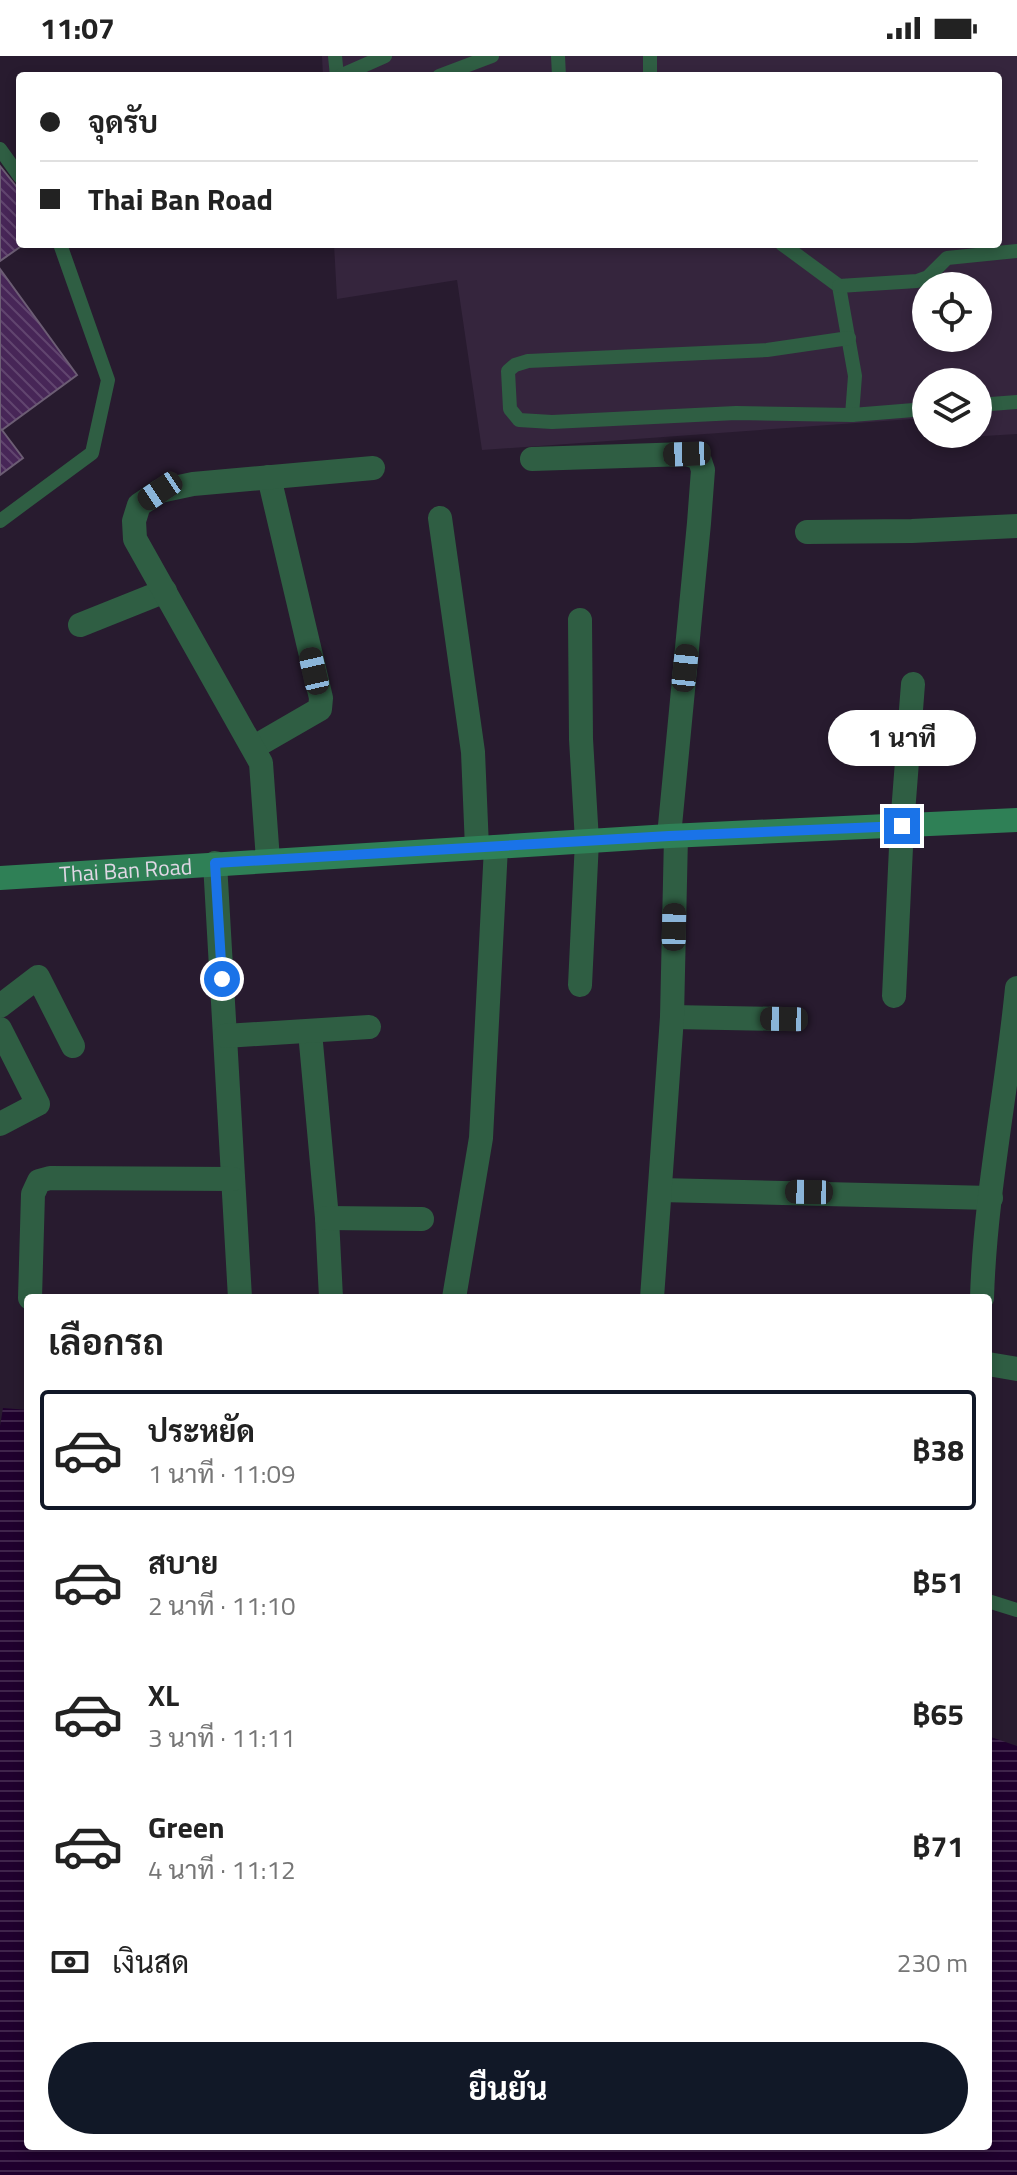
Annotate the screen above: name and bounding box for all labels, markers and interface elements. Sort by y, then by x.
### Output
text: 11:07 [40,5,115,51]
text: จุดรับ [88,99,158,145]
text: Thai Ban Road [88,176,273,222]
map controls [912,272,992,448]
button: locate [912,272,992,352]
button: layers [912,368,992,448]
car [663,441,711,467]
car [133,468,187,514]
car [671,643,699,693]
car [297,645,331,697]
callout: 1 นาที [828,710,976,766]
text: 1 นาที [868,718,936,757]
route end [884,808,920,844]
street label: Thai Ban Road [58,849,193,891]
car [662,903,686,951]
route start [204,961,240,997]
car [760,1007,808,1031]
car [785,1180,833,1204]
text: เลือกรถ [48,1314,164,1369]
text: ประหยัด [148,1408,255,1454]
icon: car [52,1414,124,1486]
text: ฿38 [912,1427,964,1473]
text: 1 นาที · 11:09 [148,1454,296,1493]
text: สบาย [148,1540,218,1586]
icon: car [52,1546,124,1618]
text: ฿51 [912,1559,964,1605]
text: 2 นาที · 11:10 [148,1586,296,1625]
text: XL [148,1672,179,1718]
icon: car [52,1678,124,1750]
text: ฿65 [912,1691,964,1737]
text: 3 นาที · 11:11 [148,1718,296,1757]
text: Green [148,1804,225,1850]
icon: car [52,1810,124,1882]
text: ฿71 [912,1823,964,1869]
text: 4 นาที · 11:12 [148,1850,296,1889]
text: เงินสด [112,1939,189,1985]
icon: cash [48,1940,92,1984]
text: 230 m [897,1943,968,1982]
button: ยืนยัน [48,2042,968,2134]

